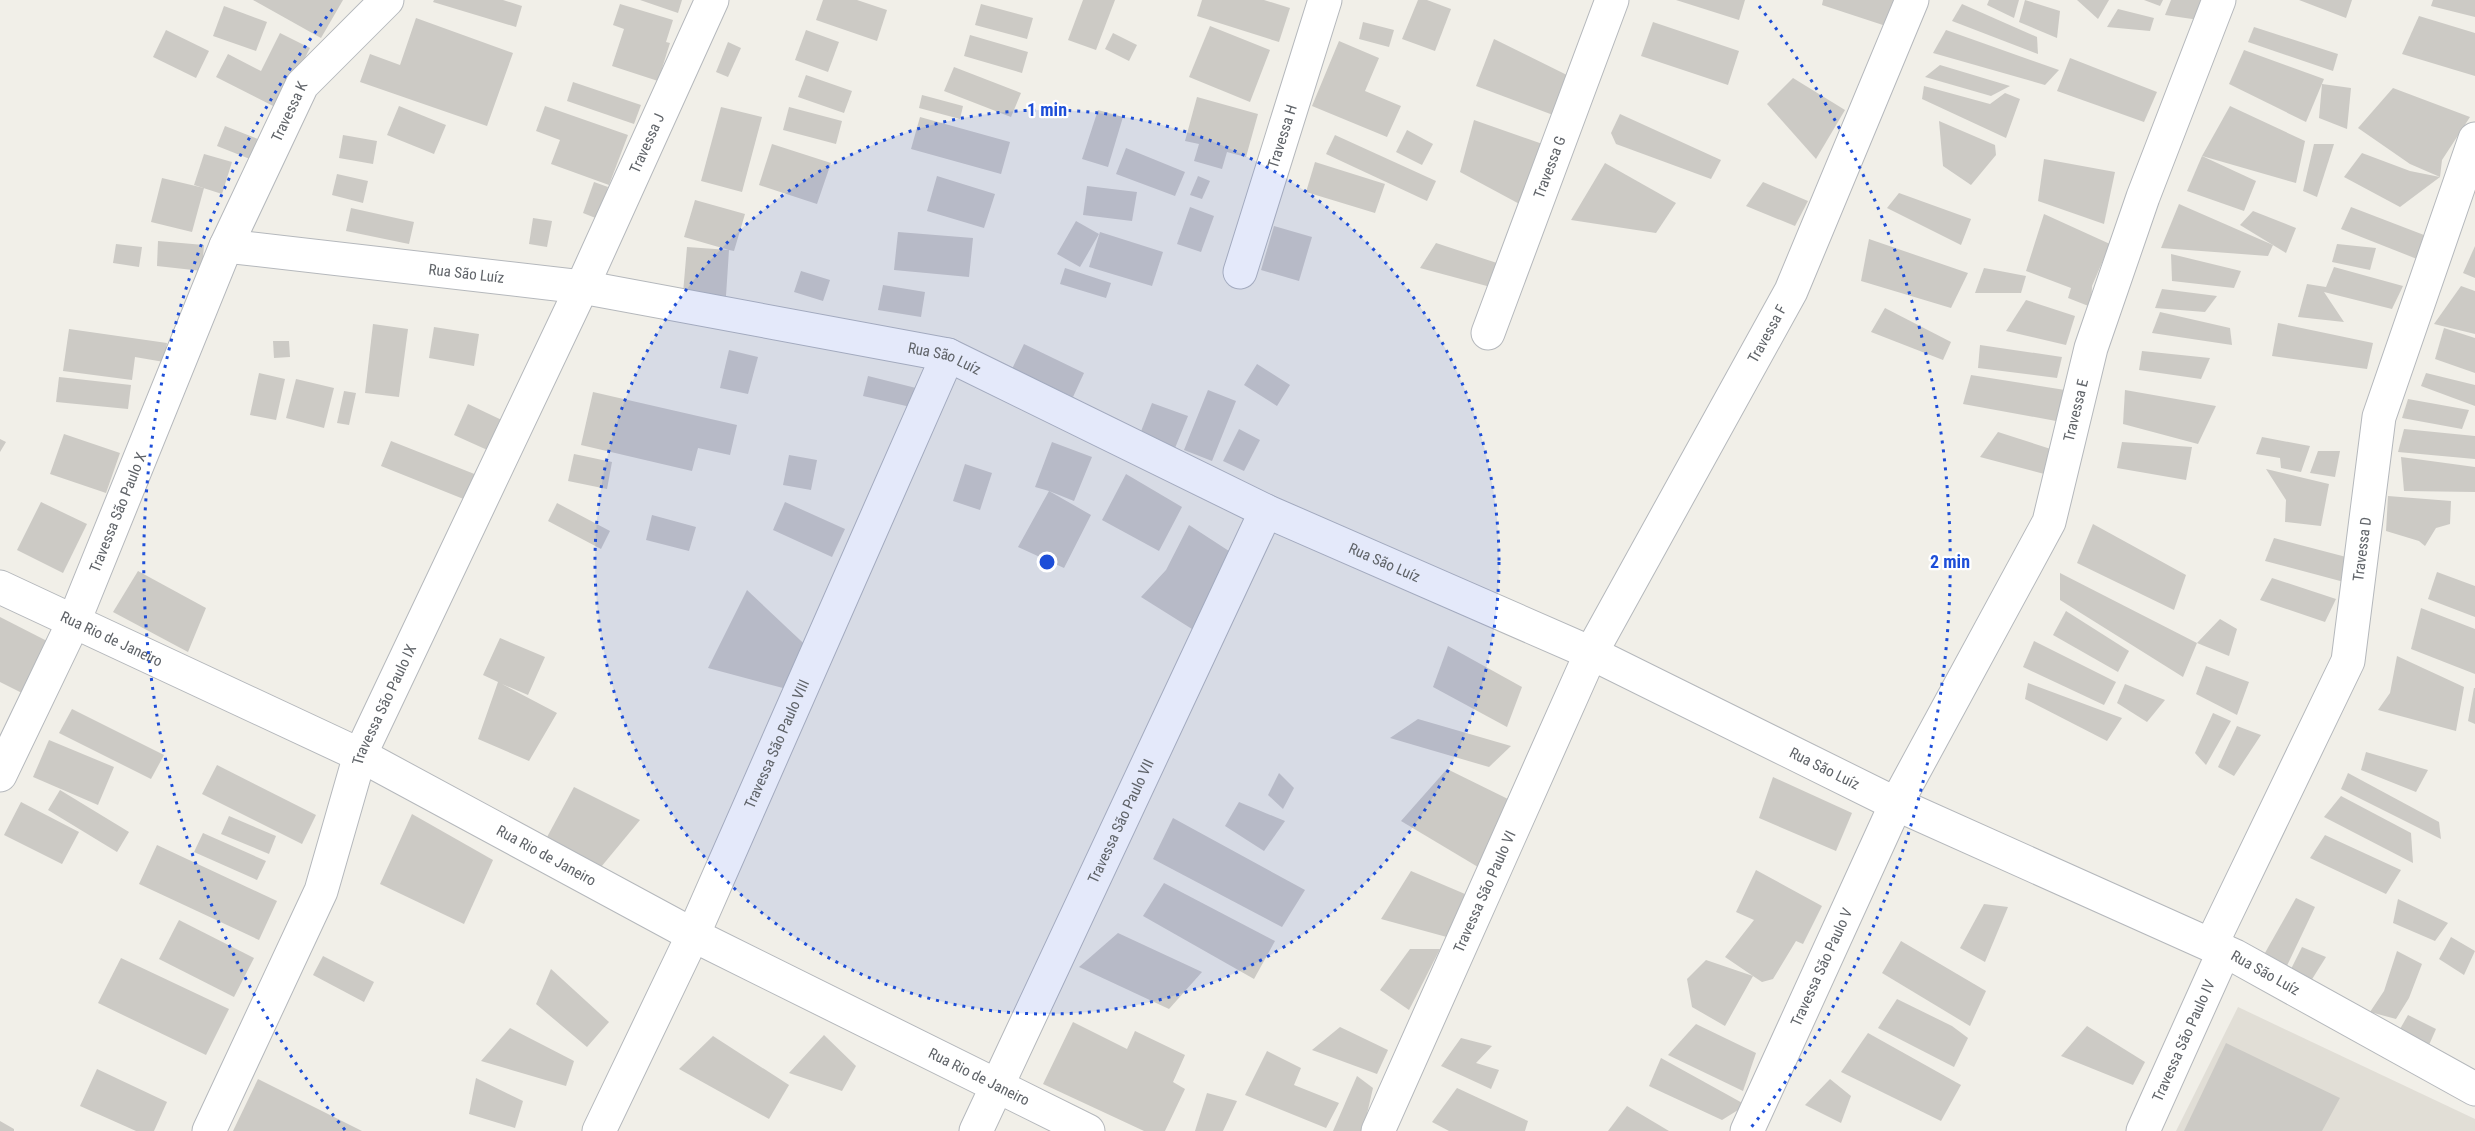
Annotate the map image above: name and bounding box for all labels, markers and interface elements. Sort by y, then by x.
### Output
street label: Travessa K [267,78,312,145]
text: 1 min [1027,99,1067,120]
street label: Travessa H [1264,102,1301,170]
street label: Travessa J [626,111,668,176]
street label: Travessa G [1530,133,1570,201]
street label: Rua São Luíz [428,260,505,287]
street label: Travessa F [1744,302,1791,366]
street label: Rua São Luíz [906,339,984,379]
street label: Travessa E [2060,377,2092,443]
street label: Travessa São Paulo X [86,450,150,575]
street label: Travessa D [2349,516,2375,583]
street label: Rua São Luíz [1346,539,1423,586]
text: 2 min [1930,551,1970,572]
centre of rings [1037,552,1057,572]
street label: Rua Rio de Janeiro [58,608,165,671]
street label: Travessa São Paulo IX [349,641,420,767]
street label: Travessa São Paulo VIII [741,677,813,811]
street label: Rua São Luíz [1786,744,1863,794]
street label: Travessa São Paulo VII [1084,756,1158,886]
street label: Rua Rio de Janeiro [493,822,599,890]
street label: Travessa São Paulo VI [1450,828,1520,955]
street label: Travessa São Paulo V [1787,905,1857,1029]
street label: Rua São Luíz [2228,947,2303,999]
street label: Travessa São Paulo IV [2148,977,2219,1104]
street label: Rua Rio de Janeiro [925,1044,1032,1109]

